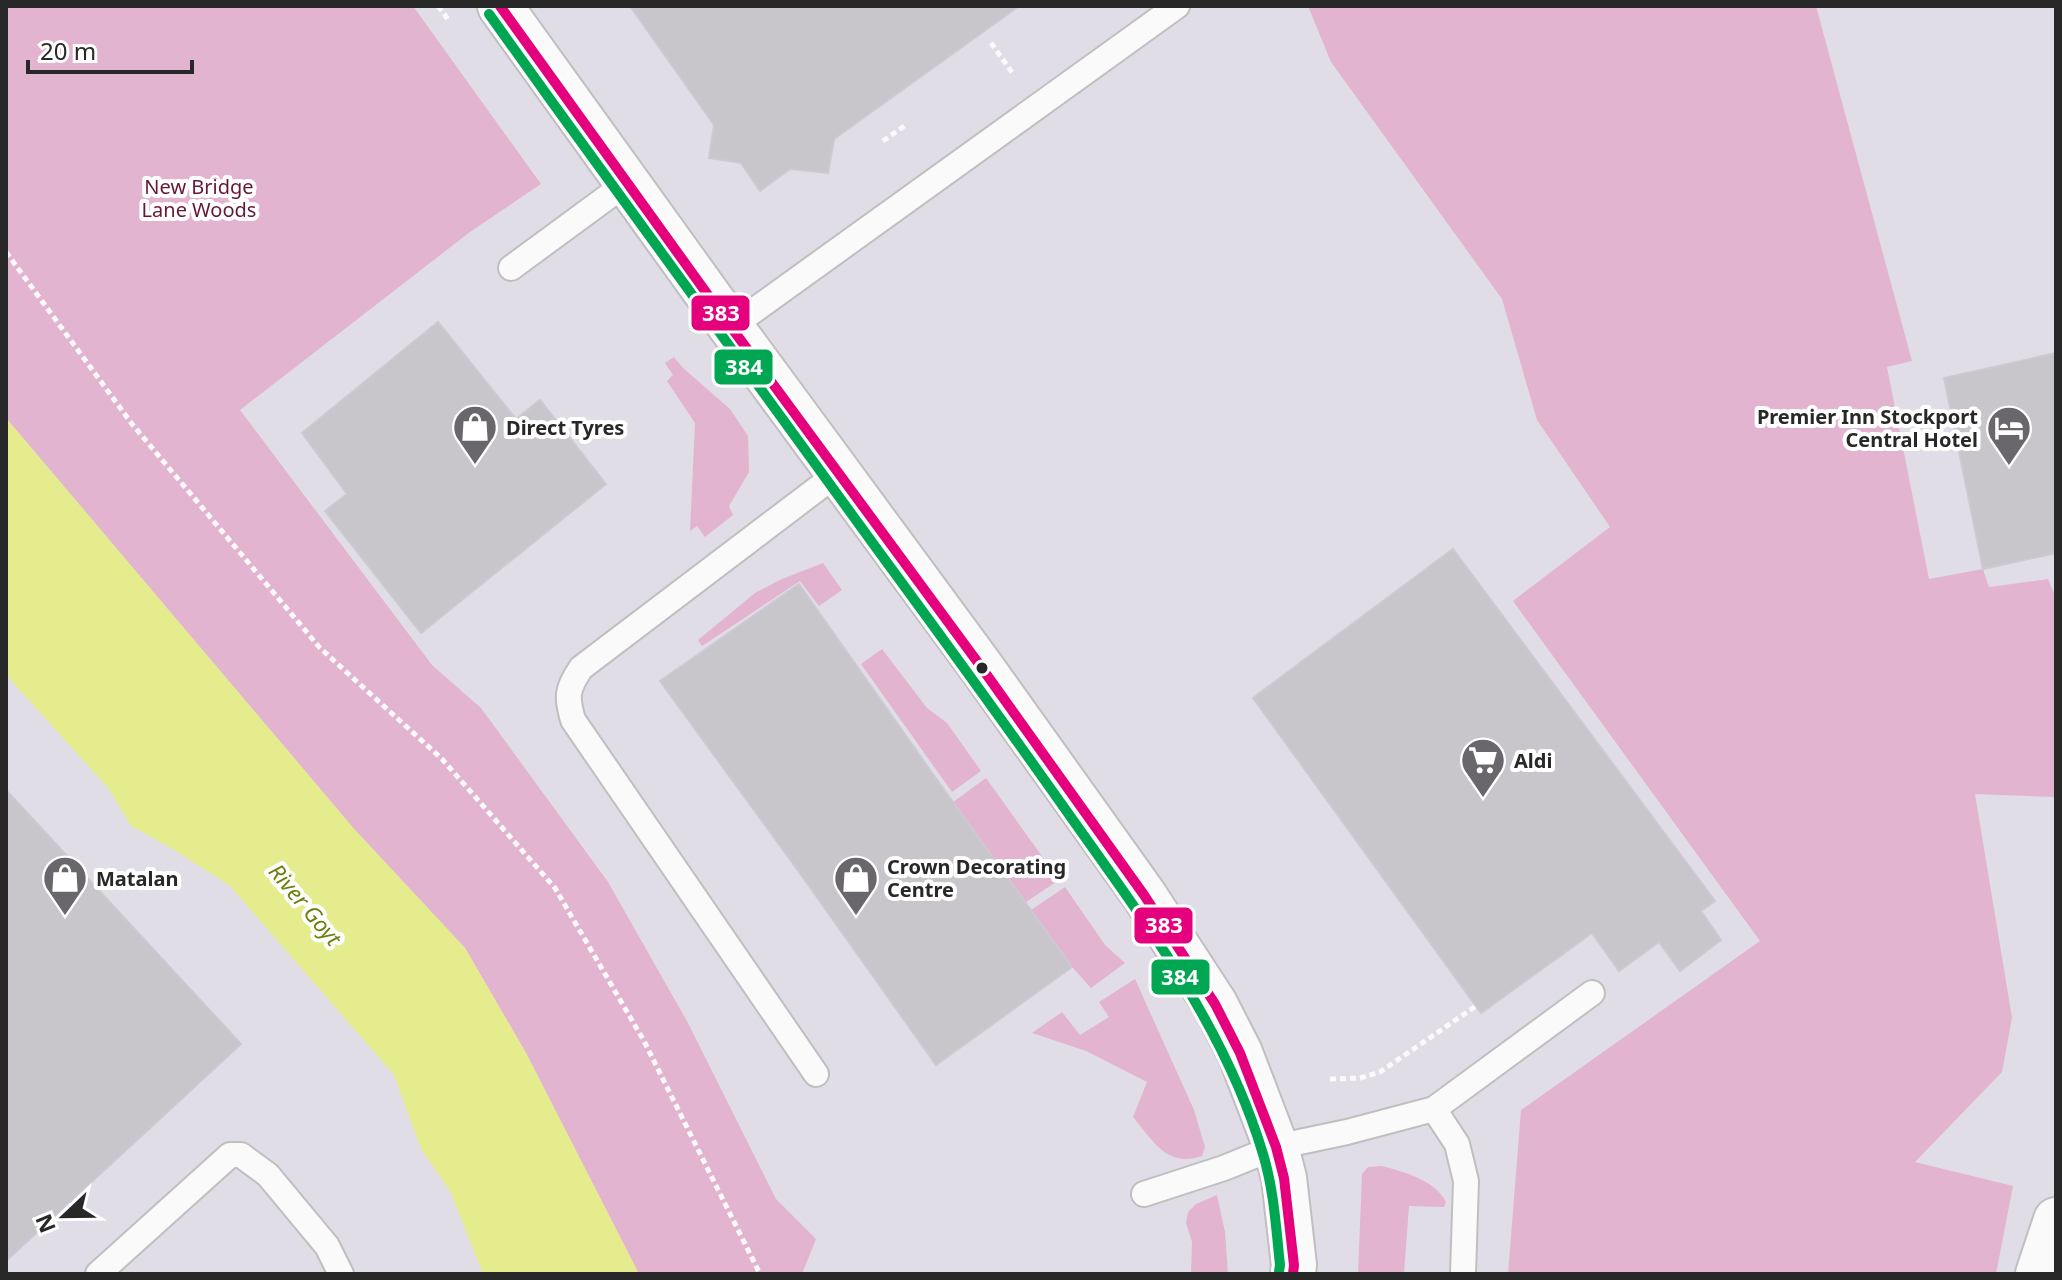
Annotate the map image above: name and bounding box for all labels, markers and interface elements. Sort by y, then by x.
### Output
scale bar [28,24,192,74]
text: 20 m [40,34,96,67]
park label: New Bridge Lane Woods [142,173,256,223]
line badge: 383 [690,294,751,332]
text: 383 [702,297,740,327]
line badge: 384 [713,348,774,386]
text: 384 [725,351,763,381]
shop icon: Direct Tyres [451,403,499,466]
place label: Premier Inn Stockport Central Hotel [1757,403,1978,453]
hotel icon: Premier Inn Stockport Central Hotel [1985,404,2033,467]
place label: Direct Tyres [506,414,624,441]
unlabelled marker [974,660,990,676]
supermarket icon: Aldi [1459,736,1507,799]
place label: Aldi [1514,747,1552,774]
place label: Crown Decorating Centre [887,853,1066,903]
shop icon: Matalan [41,854,89,917]
shop icon: Crown Decorating Centre [832,854,880,917]
water label: River Goyt [263,857,350,953]
place label: Matalan [96,865,178,892]
line badge: 383 [1133,906,1194,945]
text: 383 [1145,909,1183,939]
line badge: 384 [1150,958,1211,996]
text: 384 [1161,961,1199,991]
north arrow [24,1176,104,1256]
text: N [27,1210,62,1238]

